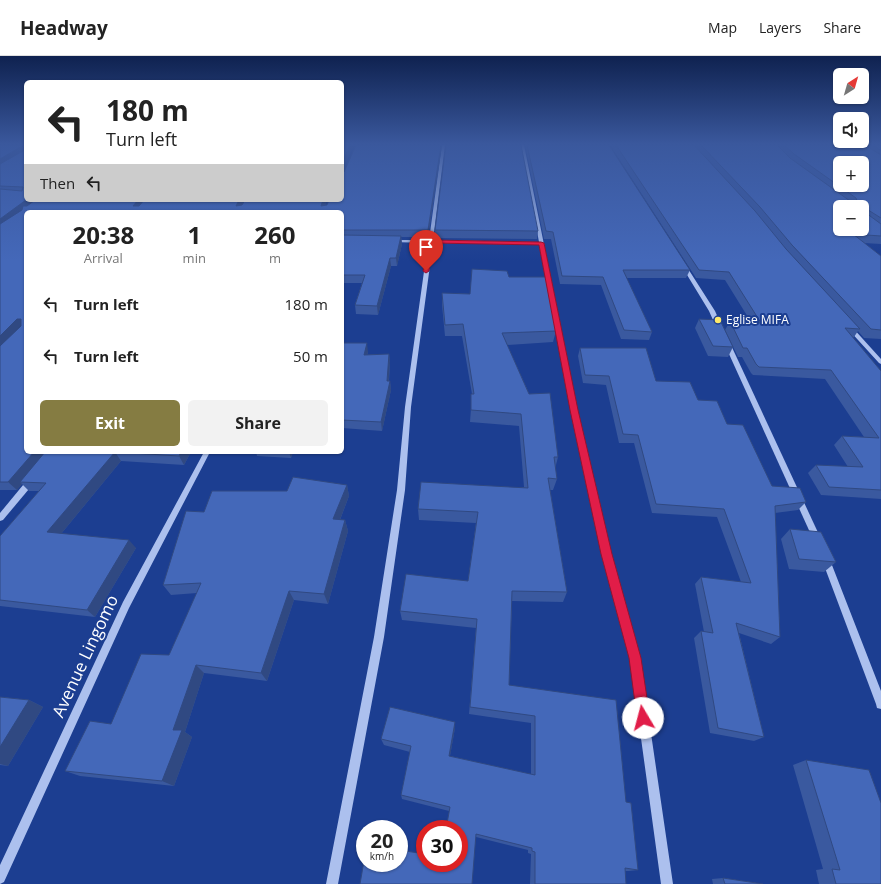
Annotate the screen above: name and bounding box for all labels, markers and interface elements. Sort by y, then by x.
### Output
text: Headway [20,15,108,41]
text: Map [708,18,737,37]
text: Layers [759,18,801,37]
text: Share [823,18,861,37]
north arrow [833,68,869,104]
map controls [833,68,869,236]
text: 180 m [106,91,189,129]
icon: left [40,96,92,148]
button: sound [833,112,869,148]
text: Turn left [106,127,177,151]
button: + [833,156,869,192]
icon: left [83,172,105,194]
text: Then [40,173,75,193]
button: − [833,200,869,236]
text: 20:38 [72,218,134,251]
text: 1 [187,218,201,251]
text: 260 [254,218,296,251]
pin [409,230,443,271]
icon: arrive [415,236,437,258]
text: Arrival [84,249,123,267]
text: min [183,249,206,267]
text: m [269,249,281,267]
icon: left [40,293,62,315]
text: Turn left [74,294,139,314]
text: 180 m [284,294,328,314]
place label: Eglise MIFA [726,311,789,328]
marker: Eglise MIFA [713,315,723,325]
icon: left [40,345,62,367]
text: Turn left [74,346,139,366]
text: 50 m [293,346,328,366]
button: Exit [40,400,180,446]
button: Share [188,400,328,446]
street label: Avenue Lingomo [46,591,123,721]
position arrow [622,697,664,739]
speed limit sign: 30 [416,820,468,872]
text: 20 [371,827,393,854]
text: km/h [370,849,394,863]

